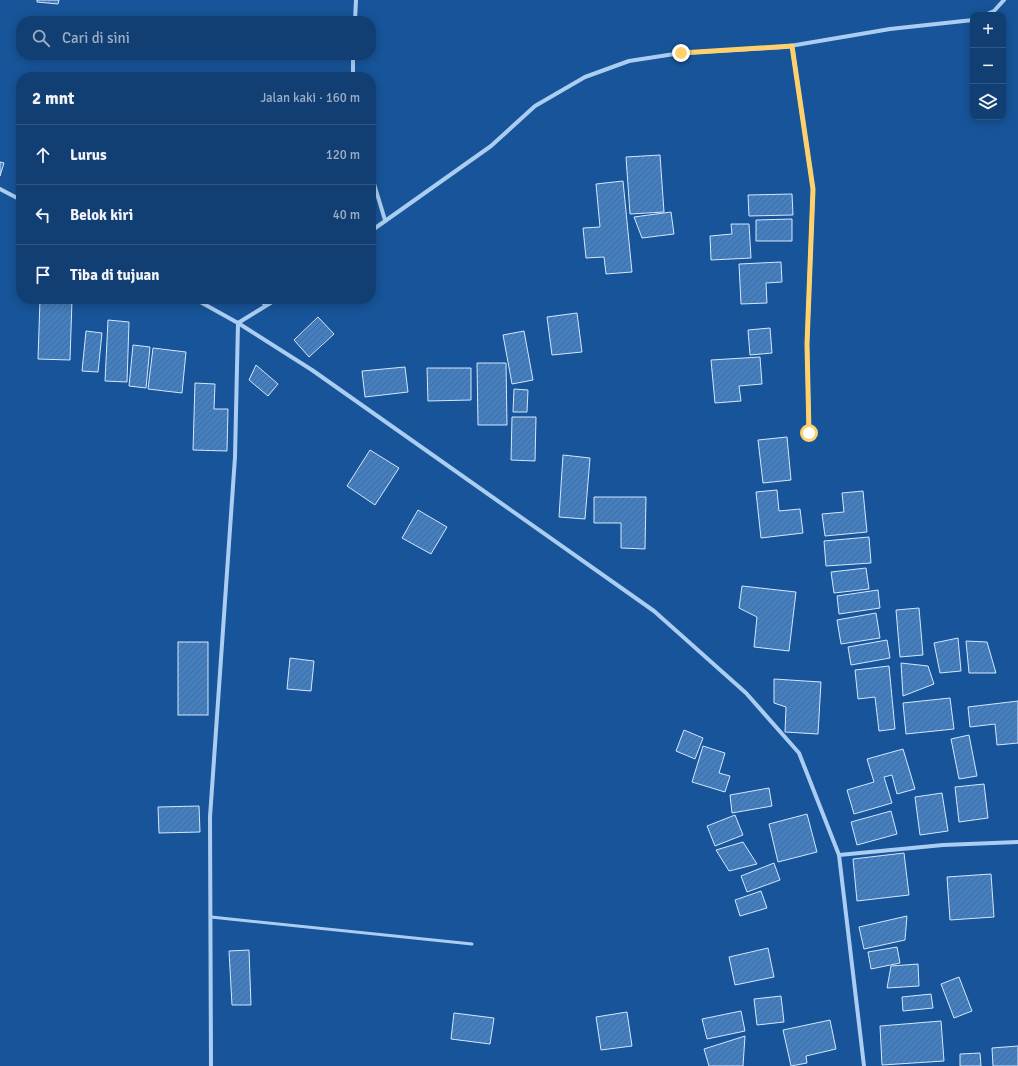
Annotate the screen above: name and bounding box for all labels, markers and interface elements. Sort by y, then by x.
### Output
map controls [970,12,1006,120]
button: + [970,12,1006,48]
search box [16,16,376,60]
icon: search [30,27,52,49]
text: Cari di sini [62,29,130,47]
route end [672,44,690,62]
button: − [970,48,1006,84]
button: layers [970,84,1006,120]
text: 2 mnt [32,88,74,109]
text: Jalan kaki · 160 m [261,90,360,106]
icon: ahead [32,144,54,166]
text: Lurus [70,146,107,164]
text: 120 m [326,147,360,163]
icon: left [32,204,54,226]
text: Belok kiri [70,206,133,224]
text: 40 m [333,207,360,223]
icon: arrive [32,264,54,286]
text: Tiba di tujuan [70,266,160,284]
route start [800,424,818,442]

